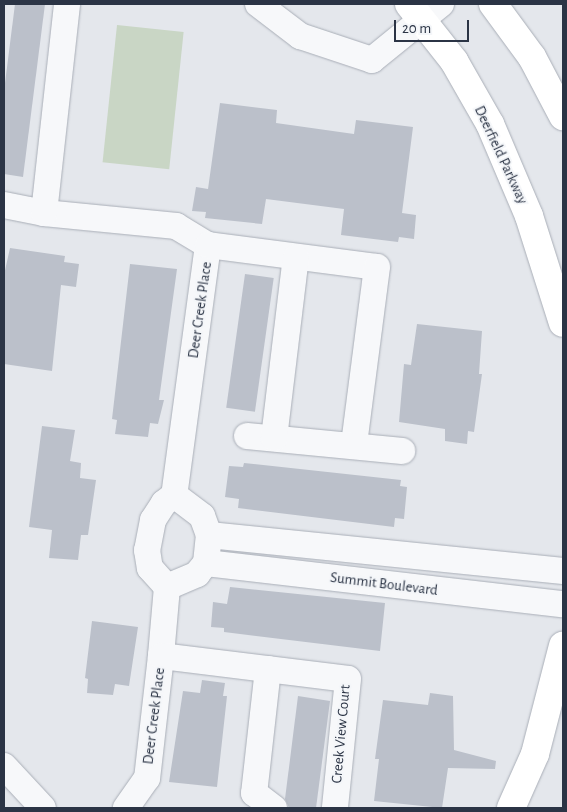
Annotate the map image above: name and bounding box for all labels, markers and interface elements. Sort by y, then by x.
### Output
scale bar [397,10,472,42]
text: 20 m [402,21,431,36]
street label: Deerfield Parkway [470,103,532,207]
street label: Deer Creek Place [184,261,216,359]
street label: Summit Boulevard [329,568,439,600]
street label: Deer Creek Place [139,667,169,765]
street label: Creek View Court [328,684,354,784]

